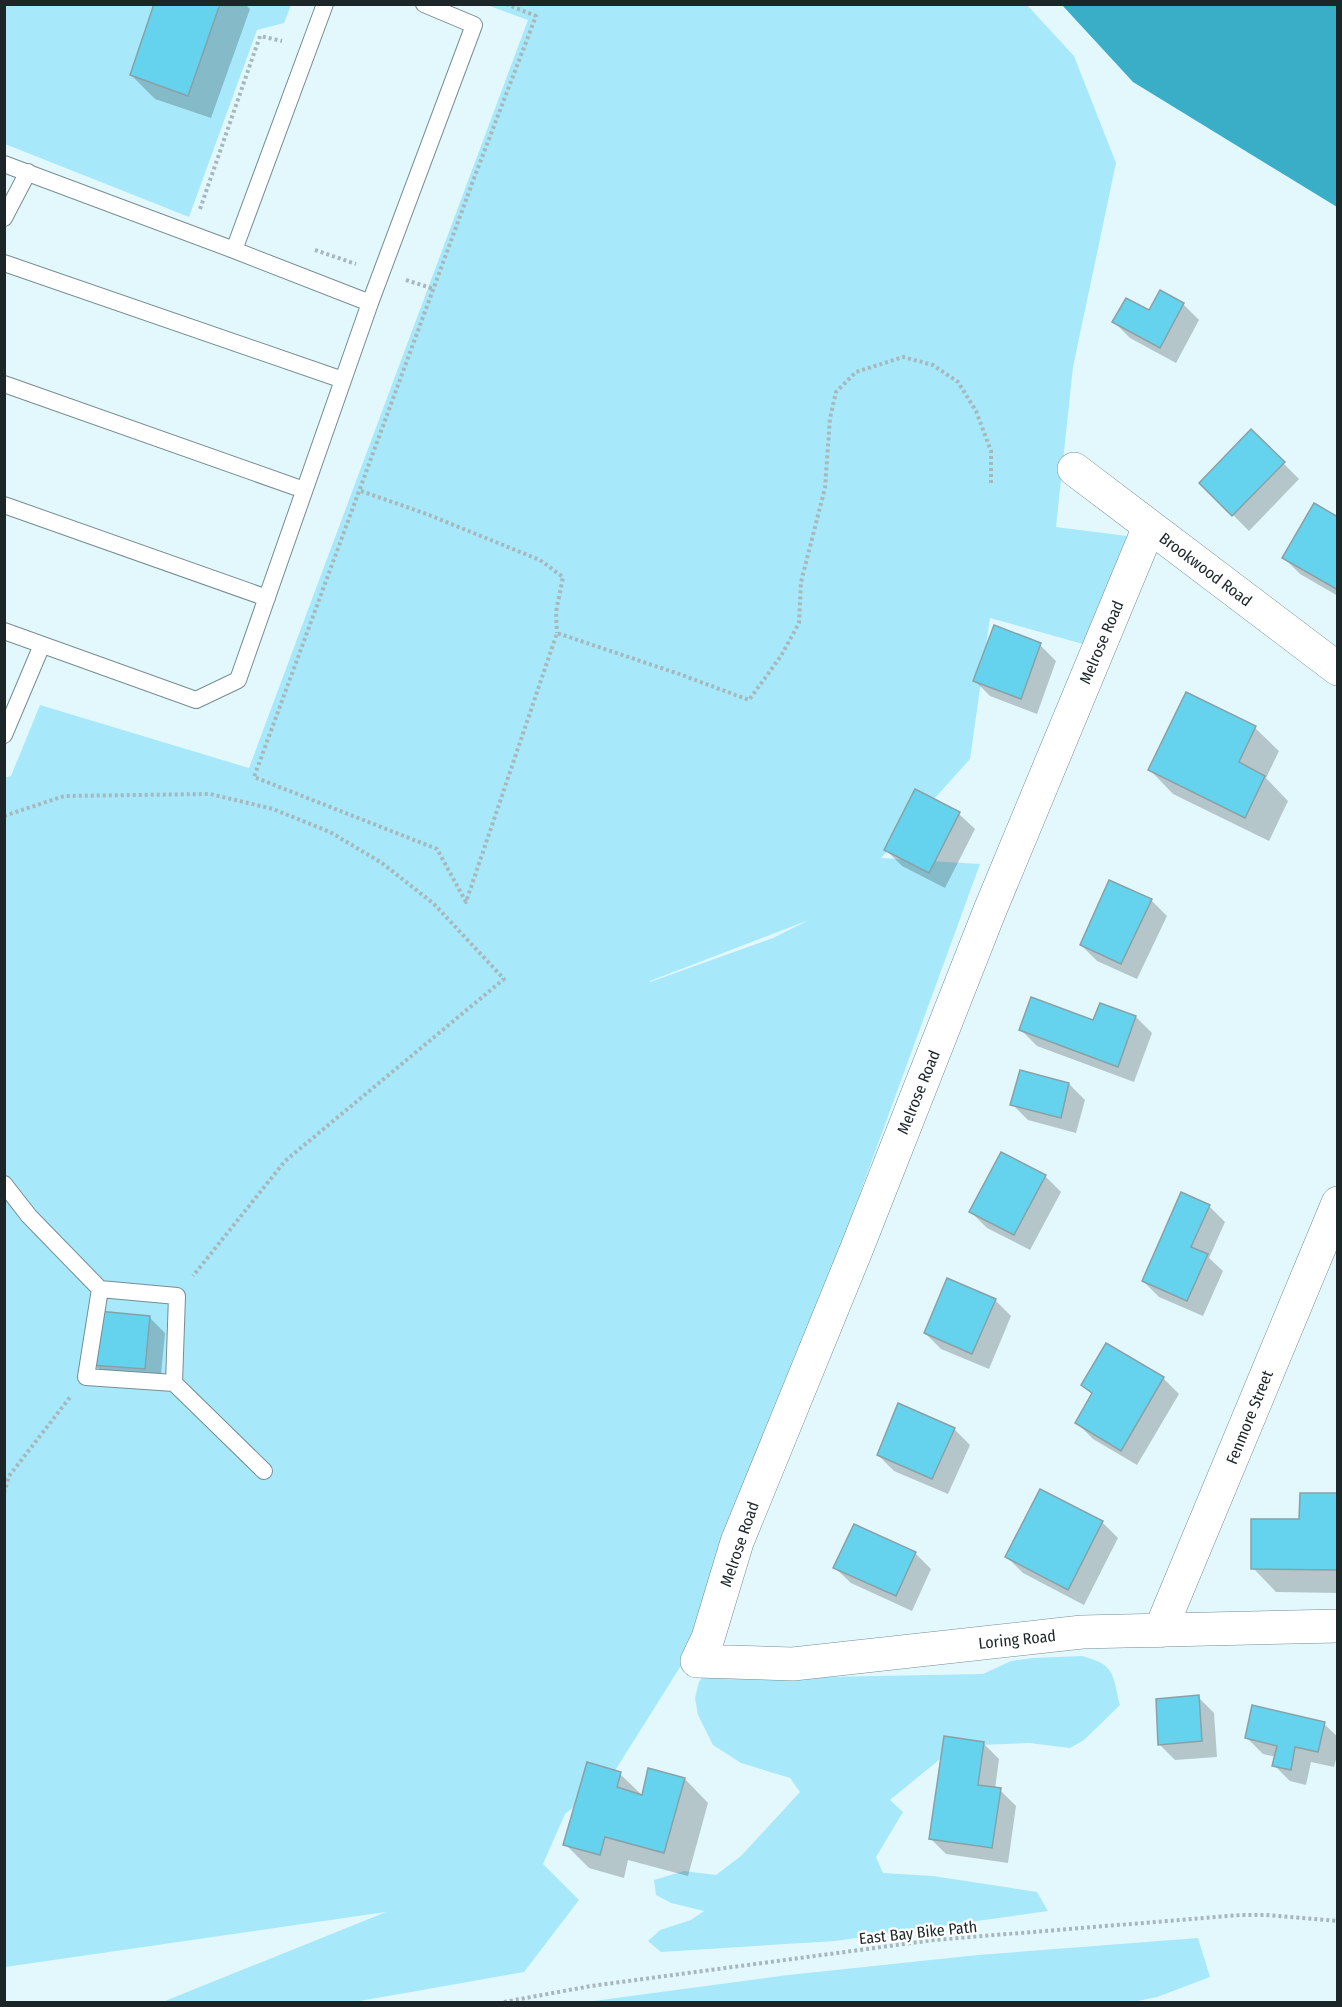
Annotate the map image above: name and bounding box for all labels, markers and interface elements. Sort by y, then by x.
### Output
street label: Brookwood Road [1156,528,1256,610]
street label: Melrose Road [1075,598,1128,687]
street label: Melrose Road [893,1047,944,1137]
street label: Fenmore Street [1222,1367,1277,1467]
street label: Melrose Road [716,1499,763,1589]
street label: Loring Road [977,1626,1057,1653]
street label: East Bay Bike Path [858,1917,978,1948]

